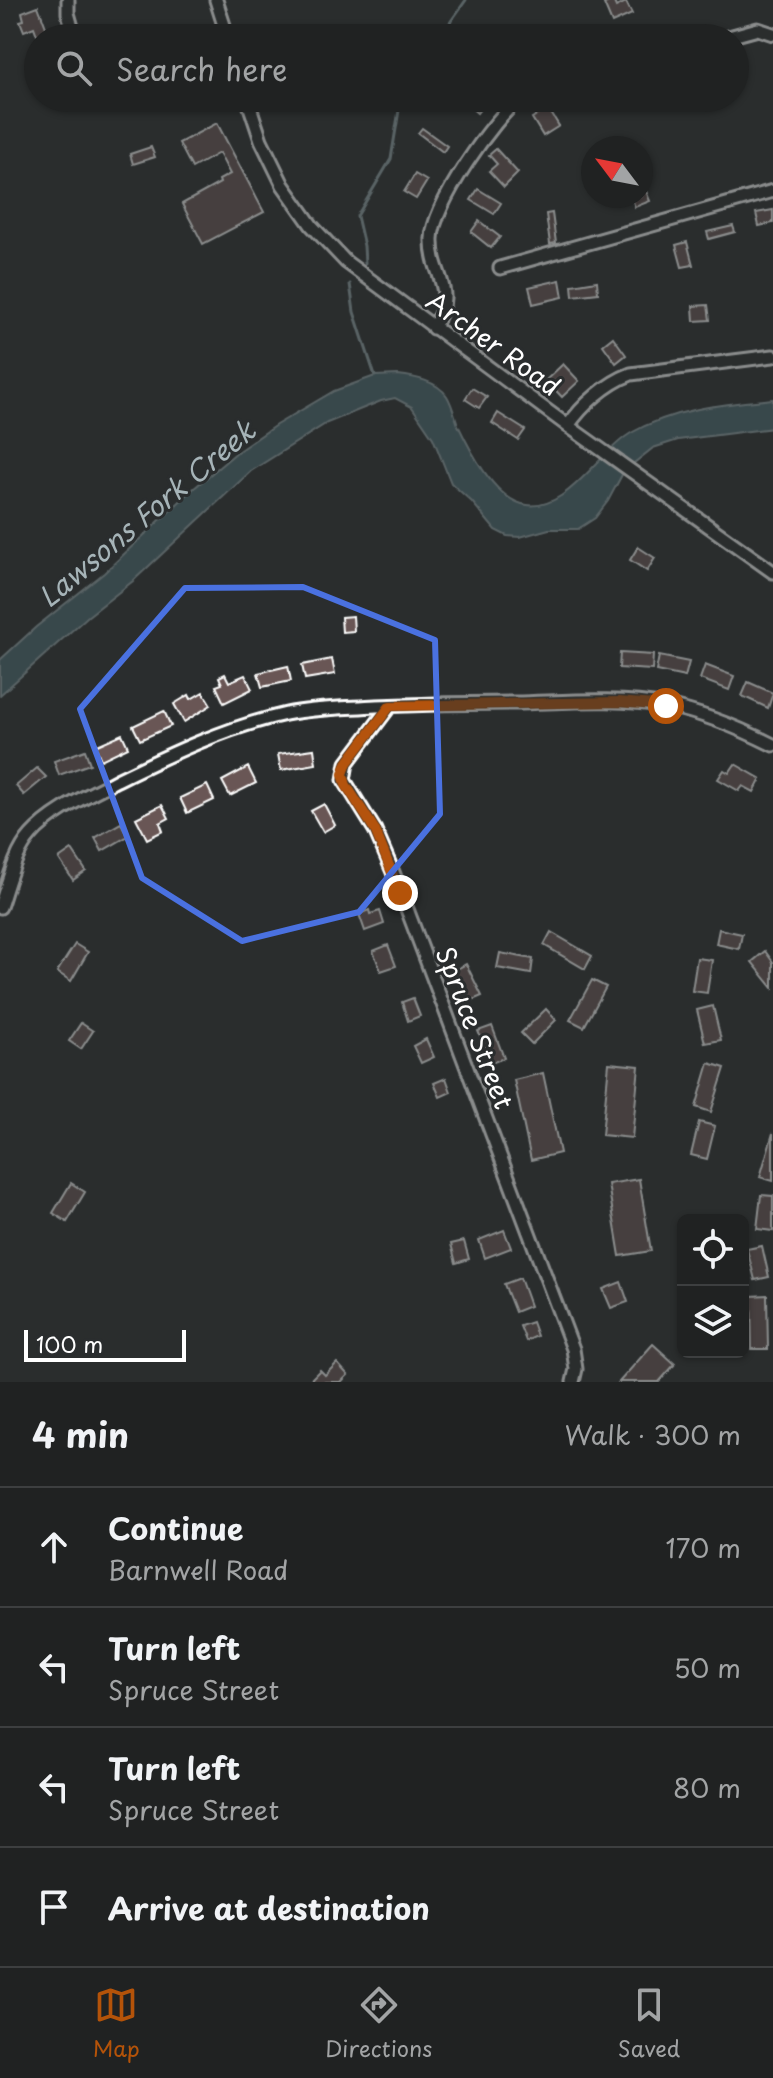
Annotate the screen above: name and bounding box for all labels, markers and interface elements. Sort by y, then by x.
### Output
search box [24,24,749,112]
icon: search [52,46,96,90]
text: Search here [116,46,288,91]
north arrow [581,136,653,208]
street label: Archer Road [419,281,569,405]
water label: Lawsons Fork Creek [28,408,266,617]
route start [648,688,684,724]
route end [382,875,418,911]
street label: Spruce Street [427,941,524,1114]
map controls [677,1214,749,1358]
button: locate [677,1214,749,1286]
button: layers [677,1286,749,1358]
scale bar [24,1326,186,1362]
text: 100 m [36,1327,103,1360]
text: 4 min [32,1408,129,1460]
text: Walk · 300 m [565,1415,741,1454]
text: Continue [108,1505,243,1550]
icon: ahead [32,1525,76,1569]
text: 170 m [666,1528,741,1567]
text: Barnwell Road [108,1550,288,1589]
text: Turn left [108,1625,240,1670]
icon: left [32,1645,76,1689]
text: 50 m [674,1648,741,1687]
text: Spruce Street [108,1670,279,1709]
text: Turn left [108,1745,240,1790]
icon: left [32,1765,76,1809]
text: 80 m [673,1768,741,1807]
text: Spruce Street [108,1790,279,1829]
icon: arrive [32,1885,76,1929]
text: Arrive at destination [108,1885,430,1930]
tab: Map [93,1983,140,2064]
tab: Directions [325,1983,432,2064]
tab: Saved [618,1983,680,2064]

